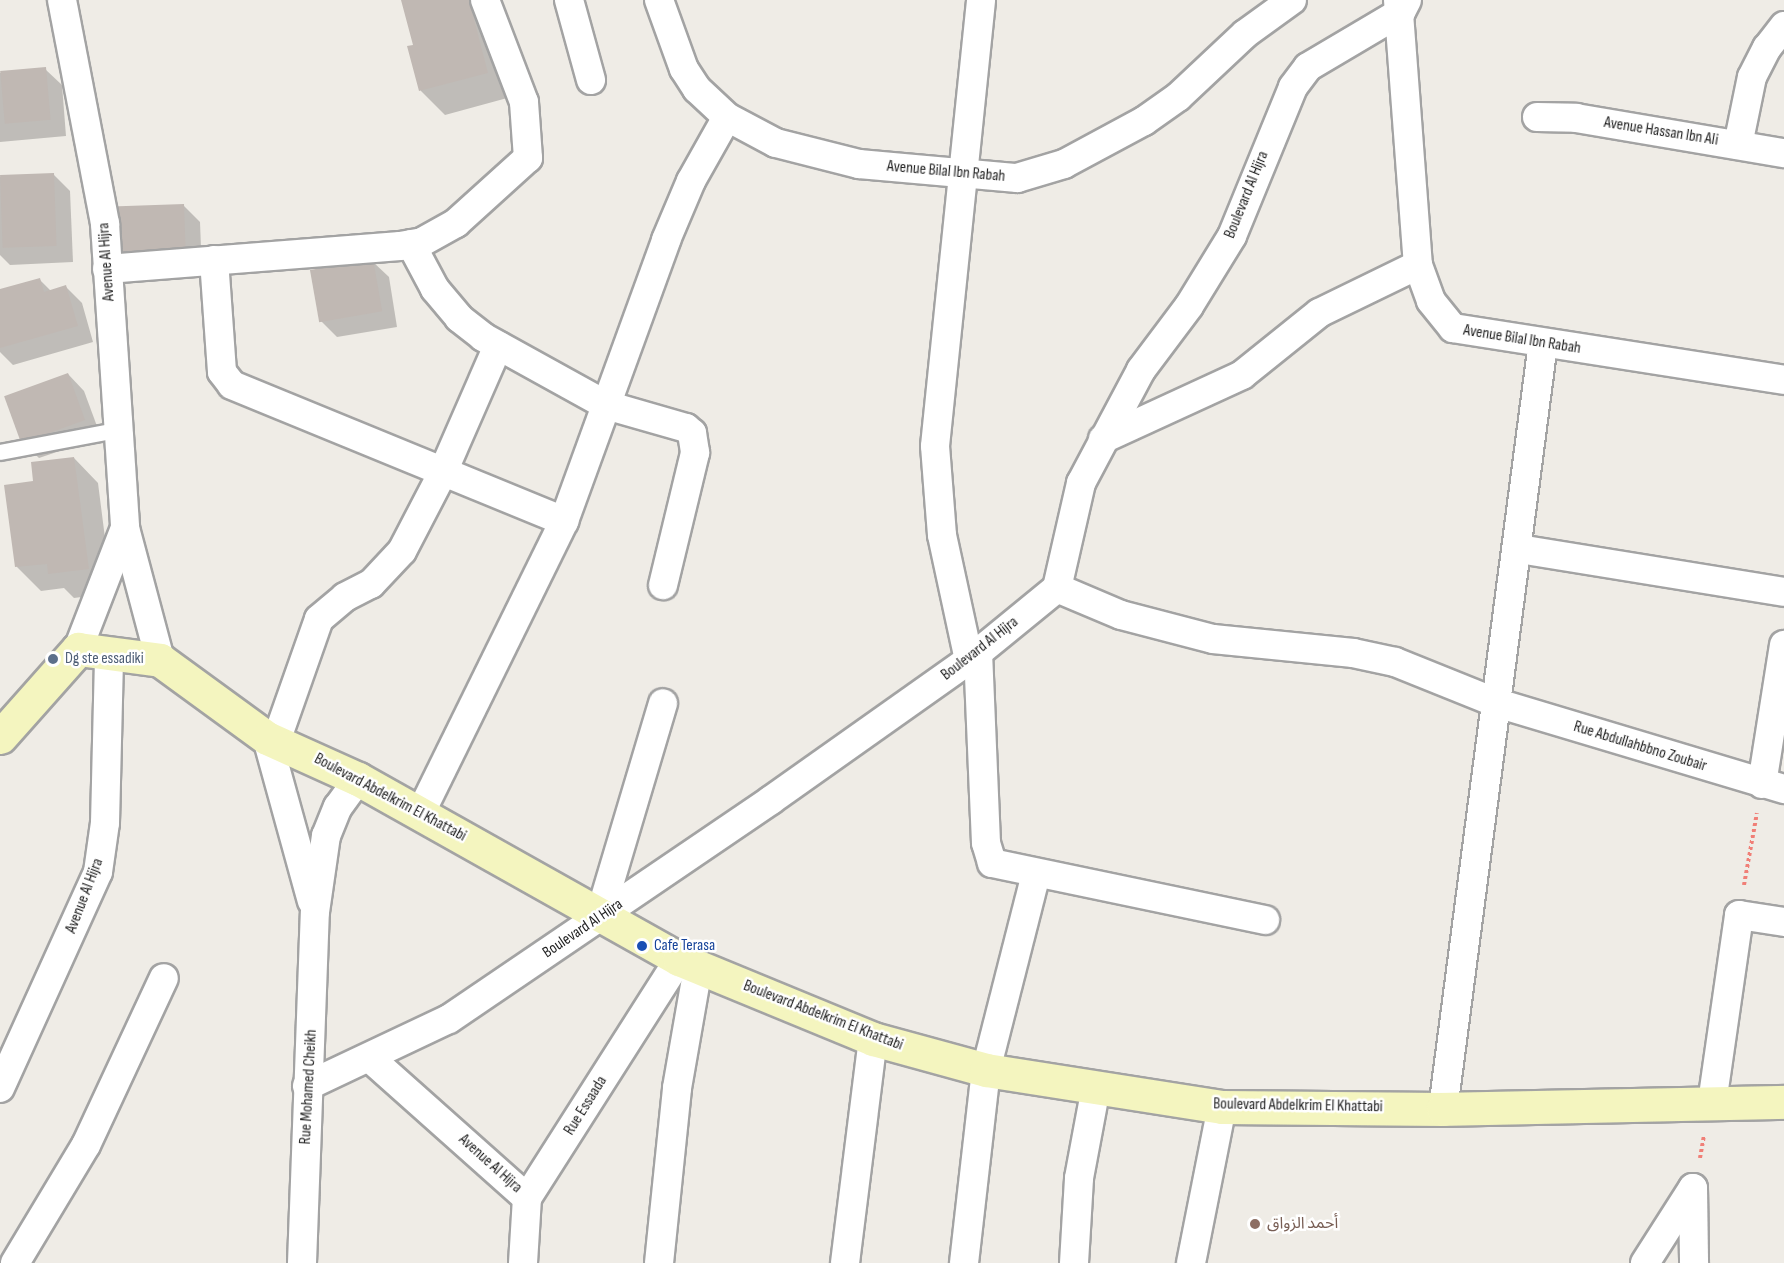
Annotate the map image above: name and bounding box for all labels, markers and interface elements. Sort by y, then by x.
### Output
street label: Avenue Hassan Ibn Ali [1603,113,1719,151]
street label: Boulevard Al Hijra [1221,149,1273,241]
street label: Avenue Bilal Ibn Rabah [886,157,1006,187]
street label: Avenue Al Hijra [95,222,119,302]
street label: Avenue Bilal Ibn Rabah [1462,321,1582,359]
street label: Boulevard Al Hijra [938,613,1022,685]
place label: Dg ste essadiki [65,649,144,669]
marker: Dg ste essadiki [46,652,60,666]
street label: Rue Abdullahbbno Zoubair [1571,718,1709,776]
street label: Boulevard Abdelkrim El Khattabi [311,750,469,846]
street label: Avenue Al Hijra [62,856,108,936]
street label: Boulevard Al Hijra [539,895,627,963]
place label: Cafe Terasa [654,936,715,956]
marker: Cafe Terasa [635,939,649,953]
street label: Boulevard Abdelkrim El Khattabi [740,977,906,1055]
street label: Rue Mohamed Cheikh [296,1029,322,1145]
street label: Rue Essaada [560,1073,612,1139]
street label: Boulevard Abdelkrim El Khattabi [1213,1095,1383,1117]
street label: Avenue Al Hijra [454,1131,526,1197]
place label: أحمد الزواق [1267,1214,1338,1234]
marker: أحمد الزواق [1248,1217,1262,1231]

